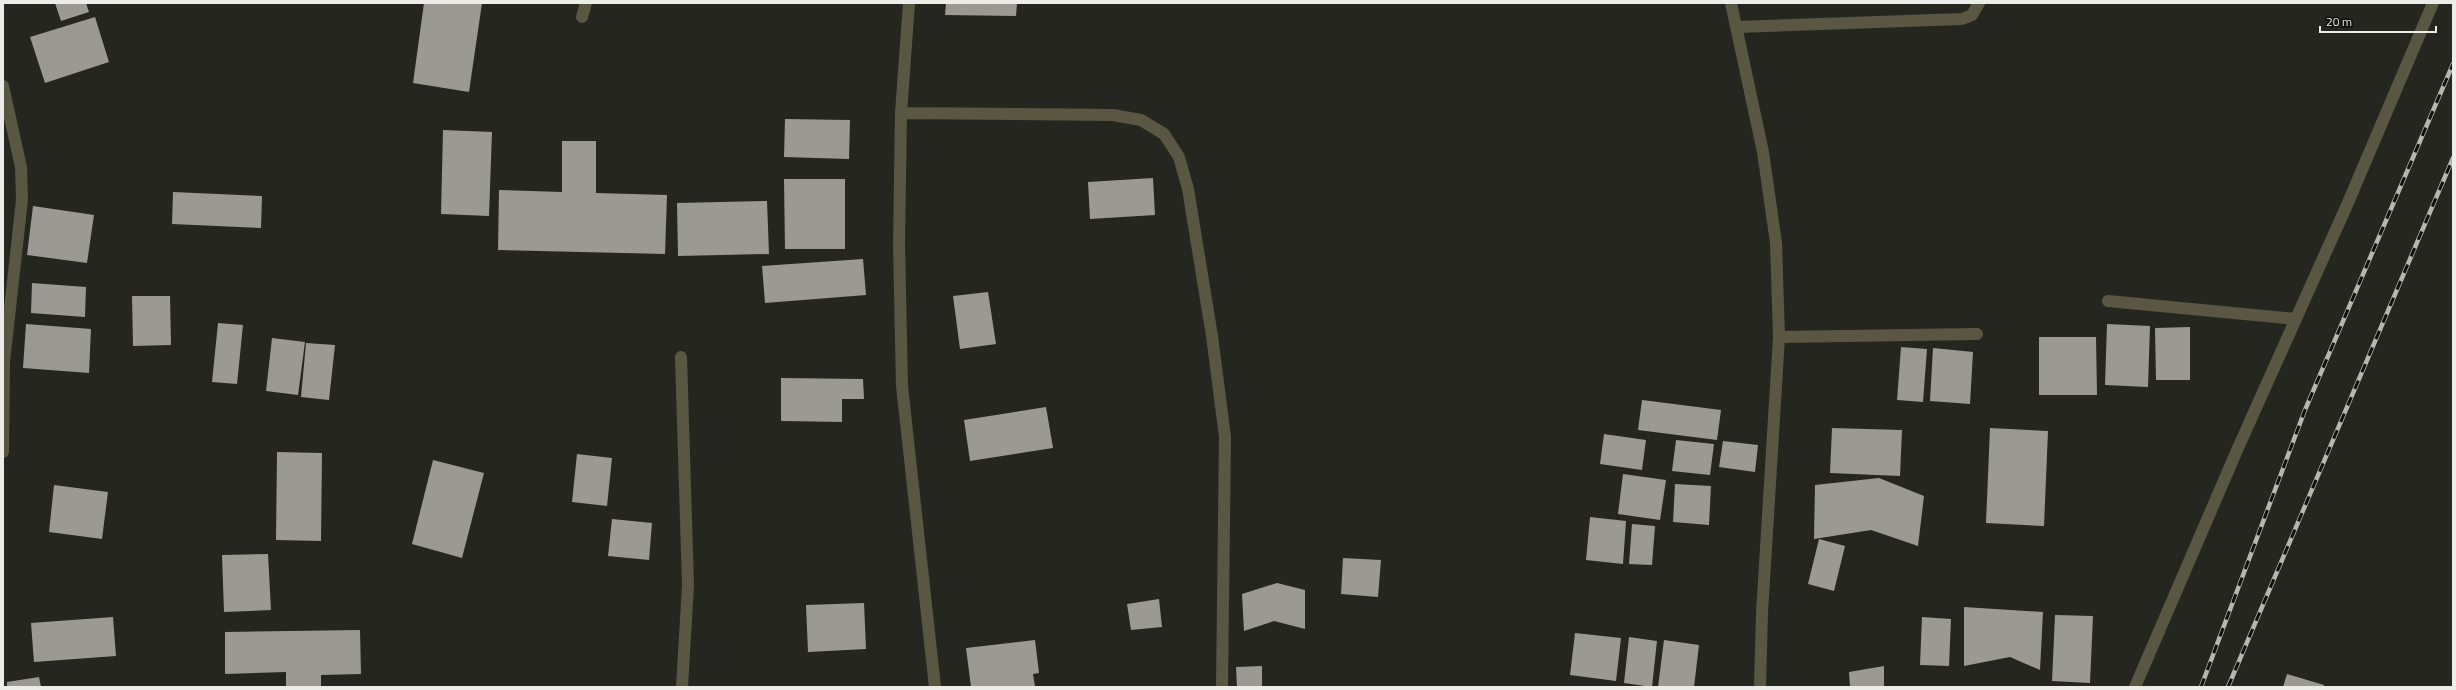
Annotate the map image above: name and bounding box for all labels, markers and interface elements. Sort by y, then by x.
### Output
scale bar [2320,8,2436,34]
text: 20 m [2326,12,2352,31]

